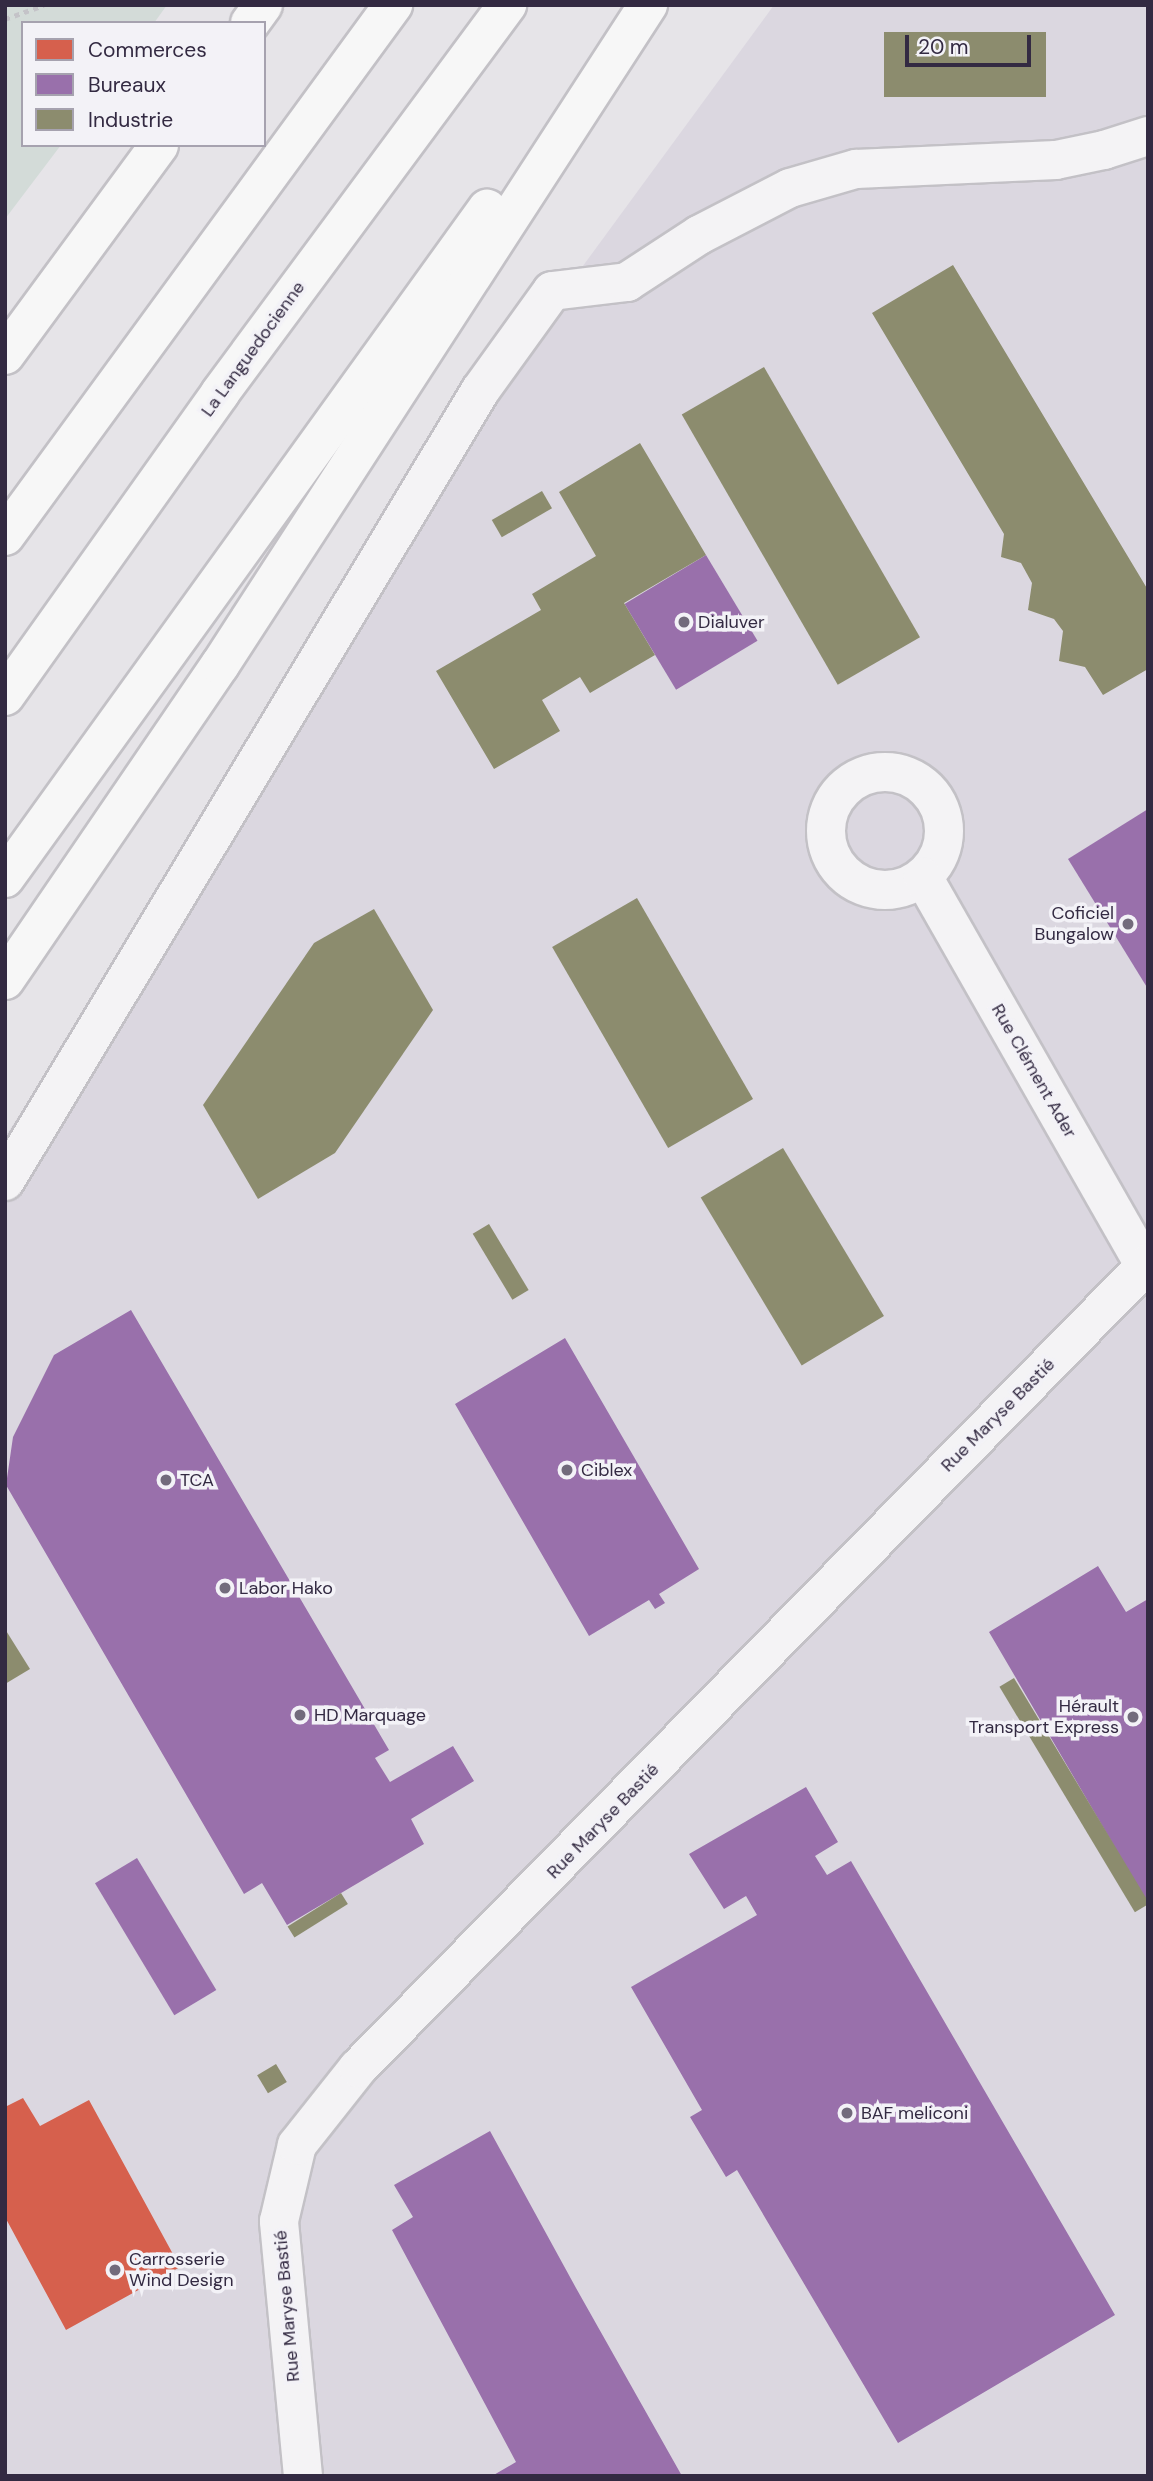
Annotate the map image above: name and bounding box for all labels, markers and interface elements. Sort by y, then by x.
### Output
legend [21,21,266,147]
scale bar [908,21,1034,65]
text: 20 m [918,33,969,61]
text: Commerces [88,36,207,64]
text: Bureaux [88,71,166,99]
text: Industrie [88,106,173,134]
street label: La Languedocienne [197,277,309,421]
place label: Dialuver [698,611,765,633]
marker: Dialuver [676,614,692,630]
place label: Coficiel Bungalow [1035,903,1114,946]
marker: Coficiel Bungalow [1120,916,1136,932]
street label: Rue Clément Ader [987,1000,1081,1142]
street label: Rue Maryse Bastié [937,1354,1059,1476]
place label: Ciblex [581,1459,632,1481]
marker: Ciblex [559,1462,575,1478]
place label: TCA [180,1469,214,1491]
marker: TCA [158,1472,174,1488]
place label: Labor Hako [239,1577,333,1599]
marker: Labor Hako [217,1580,233,1596]
place label: Hérault Transport Express [969,1696,1119,1738]
place label: HD Marquage [314,1704,426,1726]
marker: HD Marquage [292,1707,308,1723]
marker: Hérault Transport Express [1125,1709,1141,1725]
street label: Rue Maryse Bastié [542,1759,664,1883]
place label: BAF meliconi [861,2102,968,2124]
marker: BAF meliconi [839,2105,855,2121]
street label: Rue Maryse Bastié [270,2229,304,2383]
place label: Carrosserie Wind Design [129,2249,233,2292]
marker: Carrosserie Wind Design [107,2262,123,2278]

